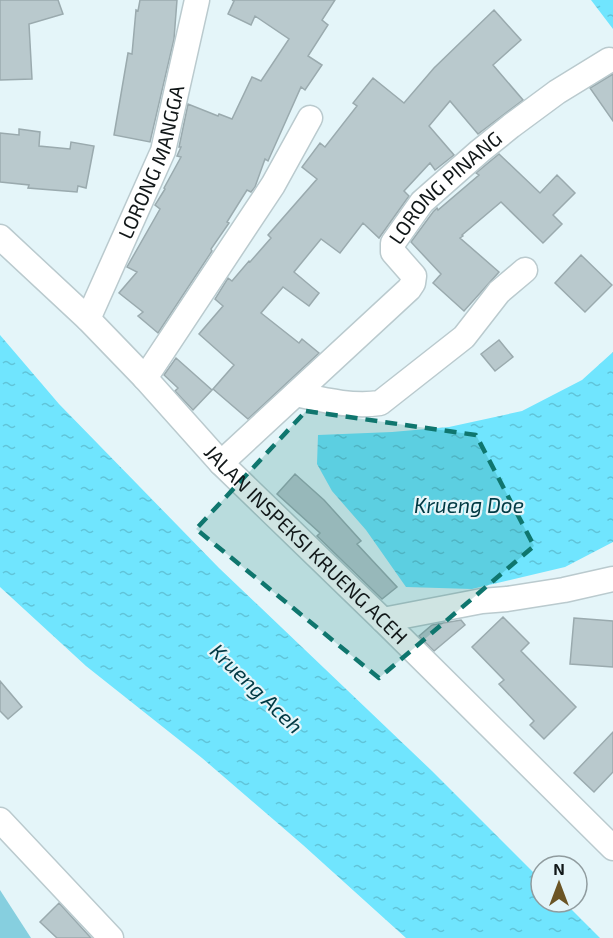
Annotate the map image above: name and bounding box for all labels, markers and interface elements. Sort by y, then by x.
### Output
street label: LORONG MANGGA [112,82,189,242]
street label: LORONG PINANG [383,126,506,248]
street label: JALAN INSPEKSI KRUENG ACEH [200,440,413,649]
water label: Krueng Doe [414,492,524,517]
water label: Krueng Aceh [206,638,308,738]
north arrow [529,854,589,914]
text: N [553,859,565,878]

